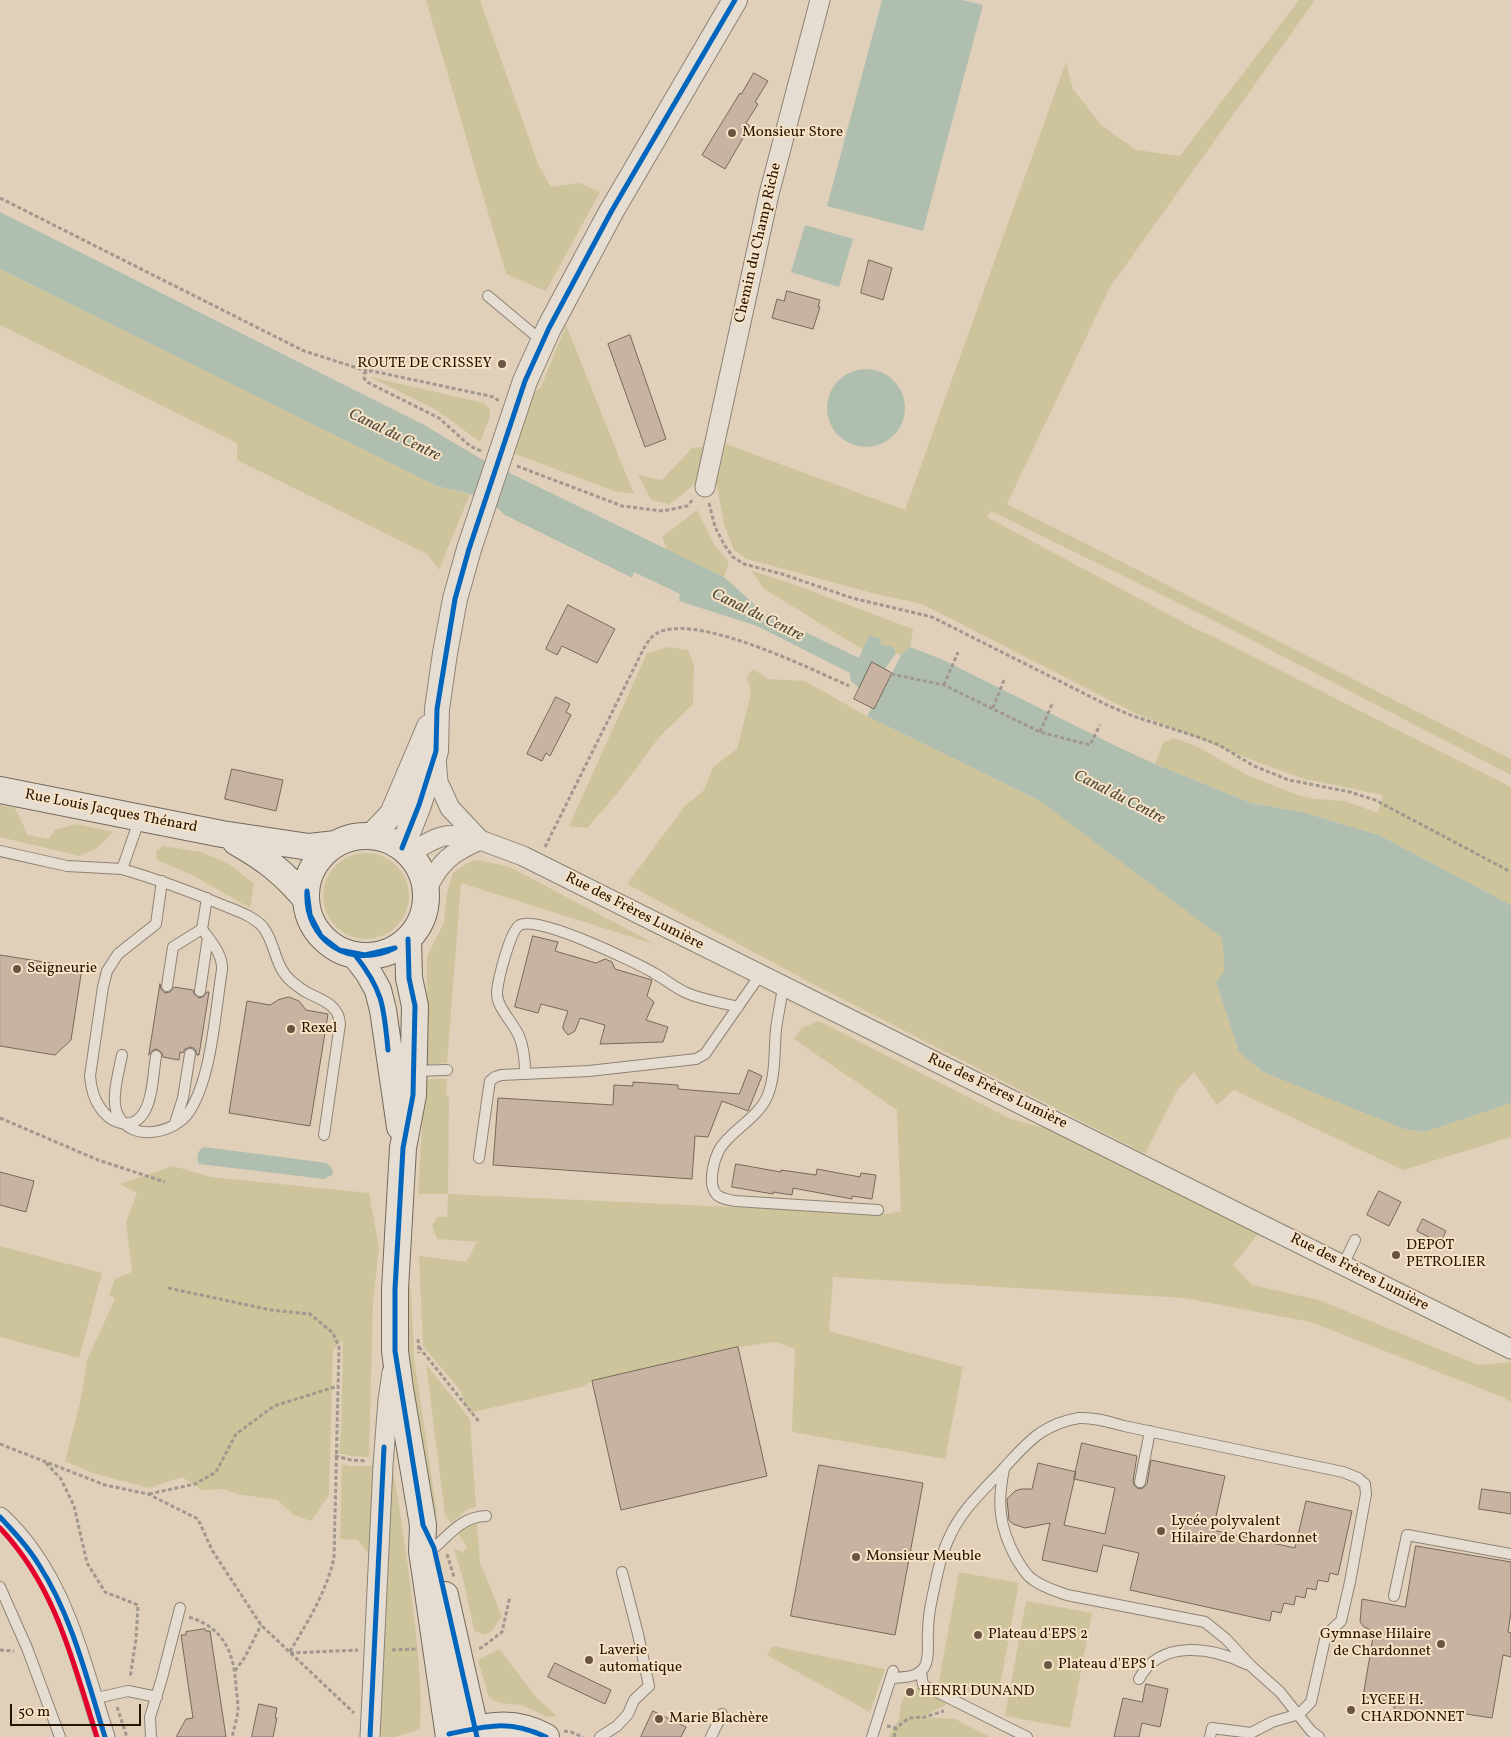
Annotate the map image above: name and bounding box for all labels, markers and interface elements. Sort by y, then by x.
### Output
place label: Monsieur Store [742,124,843,142]
marker: Monsieur Store [726,127,738,139]
street label: Chemin du Champ Riche [732,161,786,325]
place label: ROUTE DE CRISSEY [357,355,492,373]
marker: ROUTE DE CRISSEY [496,358,508,370]
water label: Canal du Centre [345,405,443,467]
water label: Canal du Centre [708,585,806,647]
water label: Canal du Centre [1070,767,1168,829]
street label: Rue Louis Jacques Thénard [23,786,199,838]
street label: Rue des Frères Lumière [562,869,706,955]
place label: Seigneurie [27,960,97,978]
marker: Seigneurie [11,963,23,975]
place label: Rexel [301,1020,337,1038]
marker: Rexel [285,1023,297,1035]
street label: Rue des Frères Lumière [924,1050,1070,1134]
street label: Rue des Frères Lumière [1287,1230,1431,1316]
place label: DEPOT PETROLIER [1406,1237,1486,1272]
marker: DEPOT PETROLIER [1390,1249,1402,1261]
place label: Lycée polyvalent Hilaire de Chardonnet [1171,1513,1317,1548]
marker: Lycée polyvalent Hilaire de Chardonnet [1155,1525,1167,1537]
place label: Monsieur Meuble [866,1548,981,1566]
marker: Monsieur Meuble [850,1551,862,1563]
place label: Plateau d'EPS 2 [988,1626,1088,1644]
place label: Gymnase Hilaire de Chardonnet [1320,1626,1431,1661]
marker: Plateau d'EPS 2 [972,1629,984,1641]
marker: Gymnase Hilaire de Chardonnet [1435,1638,1447,1650]
place label: Laverie automatique [599,1642,682,1677]
marker: Laverie automatique [583,1654,595,1666]
place label: Plateau d'EPS 1 [1058,1656,1156,1674]
marker: Plateau d'EPS 1 [1042,1659,1054,1671]
place label: HENRI DUNAND [920,1683,1035,1701]
marker: HENRI DUNAND [904,1686,916,1698]
place label: LYCEE H. CHARDONNET [1361,1692,1465,1727]
scale bar [12,1694,144,1726]
text: 50 m [18,1702,50,1723]
marker: LYCEE H. CHARDONNET [1345,1704,1357,1716]
place label: Marie Blachère [669,1710,768,1728]
marker: Marie Blachère [653,1713,665,1725]

